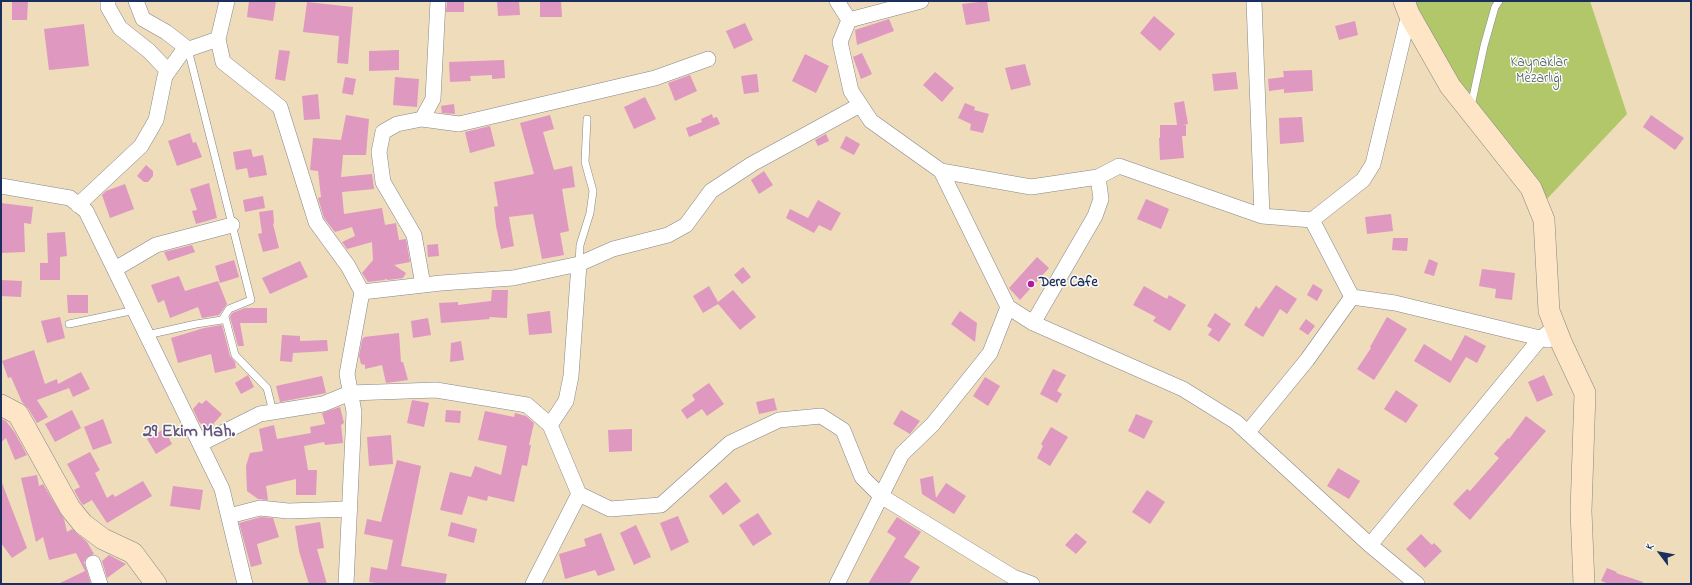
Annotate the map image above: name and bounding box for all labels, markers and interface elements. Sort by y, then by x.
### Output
park label: Kaynaklar Mezarlığı [1511,56,1567,88]
place label: Dere Cafe [1039,276,1098,292]
marker: Dere Cafe [1026,279,1036,289]
district label: 29 Ekim Mah. [143,422,235,444]
north arrow [1640,533,1680,573]
text: K [1642,540,1658,553]

